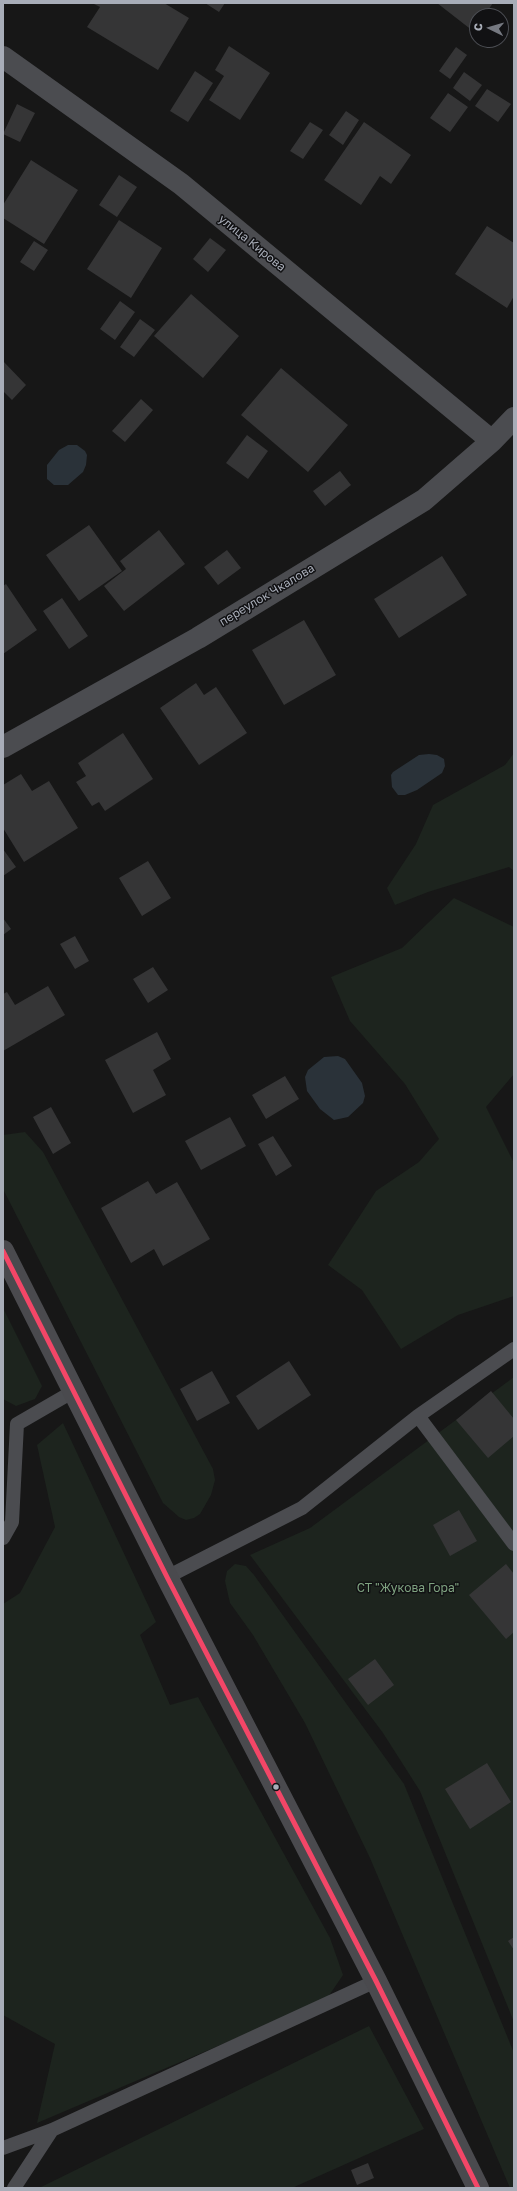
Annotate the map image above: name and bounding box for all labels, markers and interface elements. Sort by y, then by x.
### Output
north arrow [469,8,509,48]
text: С [471,23,484,31]
street label: улица Кирова [216,212,288,274]
street label: переулок Чкалова [217,561,317,629]
park label: СТ "Жукова Гора" [357,1581,459,1595]
unlabelled marker [271,1782,281,1792]

